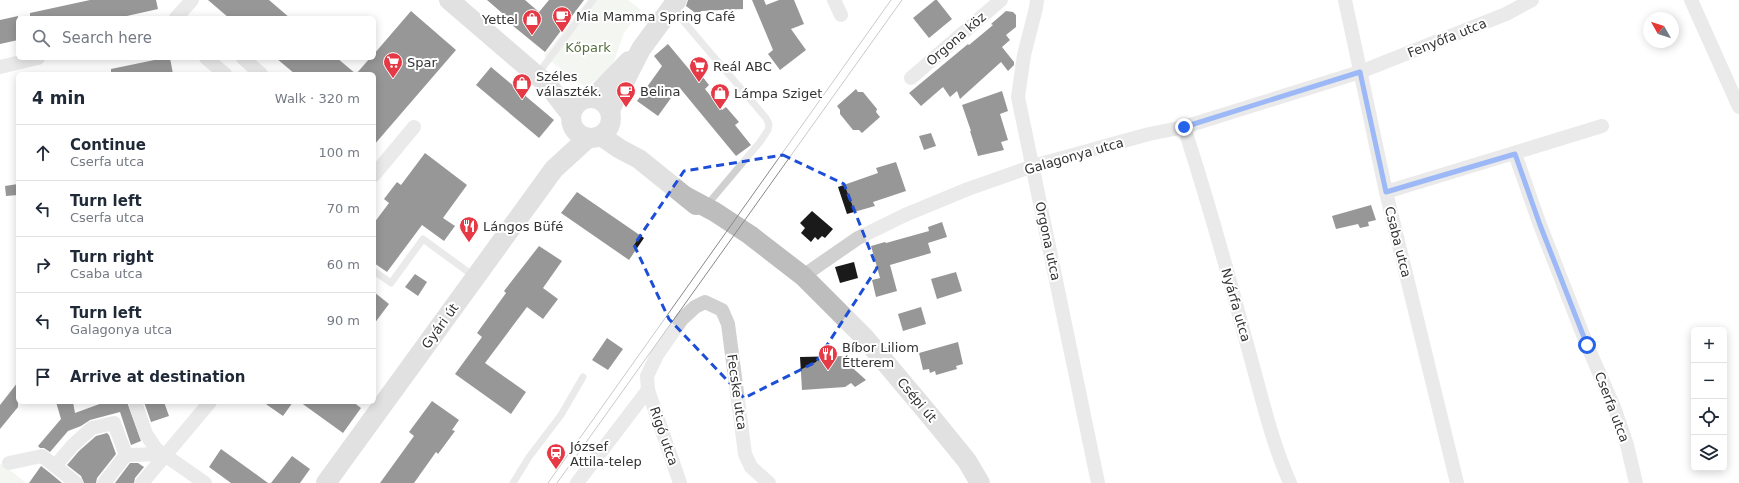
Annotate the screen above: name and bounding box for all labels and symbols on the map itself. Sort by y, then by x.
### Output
cafe icon: Mia Mamma Spring Café [551,5,573,33]
shop icon: Yettel [521,8,543,36]
place label: Mia Mamma Spring Café [576,9,735,24]
street label: Orgona köz [923,9,989,69]
place label: Yettel [481,12,518,27]
north arrow [1643,12,1679,48]
street label: Fenyőfa utca [1405,15,1489,61]
park label: Kőpark [565,40,611,55]
supermarket icon: Spar [382,51,404,79]
place label: Spar [407,55,437,70]
supermarket icon: Reál ABC [688,55,710,83]
place label: Reál ABC [713,59,772,74]
place label: Széles választék. [536,69,602,99]
shop icon: Széles választék. [511,72,533,100]
cafe icon: Belina [615,80,637,108]
shop icon: Lámpa Sziget [709,82,731,110]
place label: Belina [640,84,680,99]
place label: Lámpa Sziget [734,86,822,101]
route end [1175,118,1193,136]
street label: Galagonya utca [1023,135,1125,177]
street label: Orgona utca [1032,200,1064,282]
street label: Csaba utca [1382,205,1414,279]
restaurant icon: Lángos Büfé [458,215,480,243]
place label: Lángos Büfé [483,219,563,234]
street label: Nyárfa utca [1218,266,1254,344]
street label: Gyári út [419,300,461,352]
route start [1578,336,1596,354]
place label: Bíbor Liliom Étterem [842,340,919,370]
restaurant icon: Bíbor Liliom Étterem [817,343,839,371]
street label: Fecske utca [724,353,750,431]
street label: Cserfa utca [1592,370,1632,444]
street label: Csépi út [894,375,940,425]
street label: Rigó utca [647,405,681,467]
place label: József Attila-telep [569,439,642,469]
station icon: József Attila-telep [545,442,567,470]

